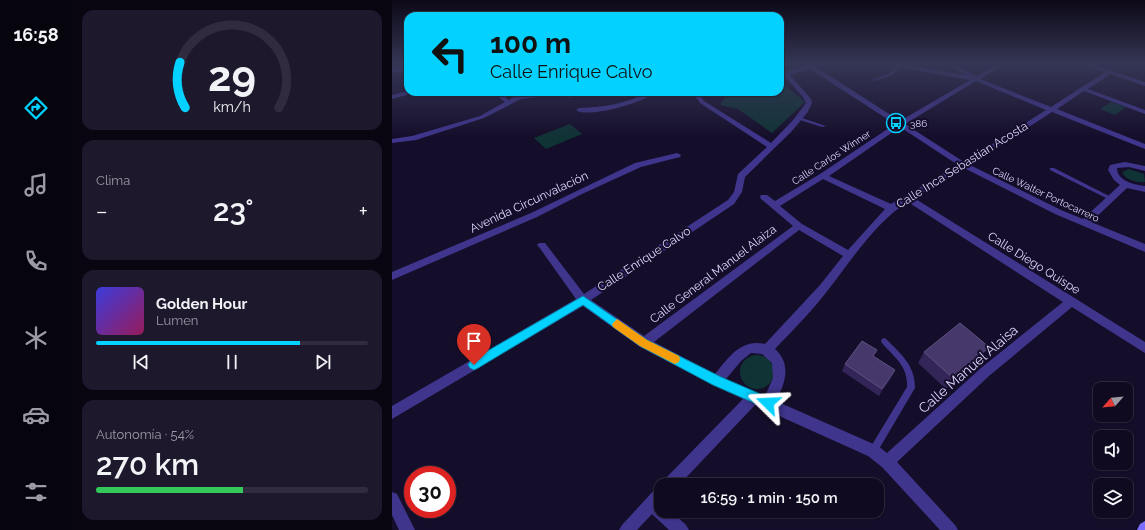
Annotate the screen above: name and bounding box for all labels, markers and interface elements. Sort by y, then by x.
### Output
text: 16:58 [13,24,59,45]
text: 100 m [490,27,571,60]
icon: left [424,28,476,80]
text: 29 [208,52,256,101]
text: Calle Enrique Calvo [490,61,652,82]
icon: directions [22,94,50,122]
text: km/h [213,99,251,115]
bus stop icon: 386 [885,112,907,134]
place label: 386 [910,118,927,129]
street label: Calle Inca Sebastían Acosta [894,119,1030,211]
street label: Calle Carlos Winner [790,128,873,187]
street label: Calle Walter Portocarrero [991,165,1101,224]
street label: Avenida Circunvalación [468,168,590,236]
icon: music [22,171,50,199]
text: Clima [96,173,130,188]
text: 23° [213,193,254,228]
text: − [96,198,108,224]
text: + [359,198,368,224]
street label: Calle General Manuel Alaiza [647,222,779,326]
street label: Calle Enrique Calvo [595,224,693,294]
street label: Calle Diego Quispe [985,229,1083,297]
icon: phone [22,247,50,275]
text: Golden Hour [156,295,247,313]
text: Lumen [156,313,198,328]
street label: Calle Manuel Alaisa [915,322,1021,416]
icon: climate [22,324,50,352]
pin [457,324,491,365]
icon: arrive [463,330,485,352]
icon: previous [130,351,152,373]
icon: pause [221,351,243,373]
icon: next [312,351,334,373]
position arrow [747,382,789,424]
north arrow [1093,382,1133,422]
map controls [1093,382,1133,518]
icon: car [22,401,50,429]
text: Autonomía · 54% [96,427,194,442]
button: sound [1093,430,1133,470]
text: 270 km [96,447,199,482]
speed limit sign: 30 [404,466,456,518]
icon: filters [22,478,50,506]
button: layers [1093,478,1133,518]
text: 16:59 · 1 min · 150 m [700,489,838,507]

